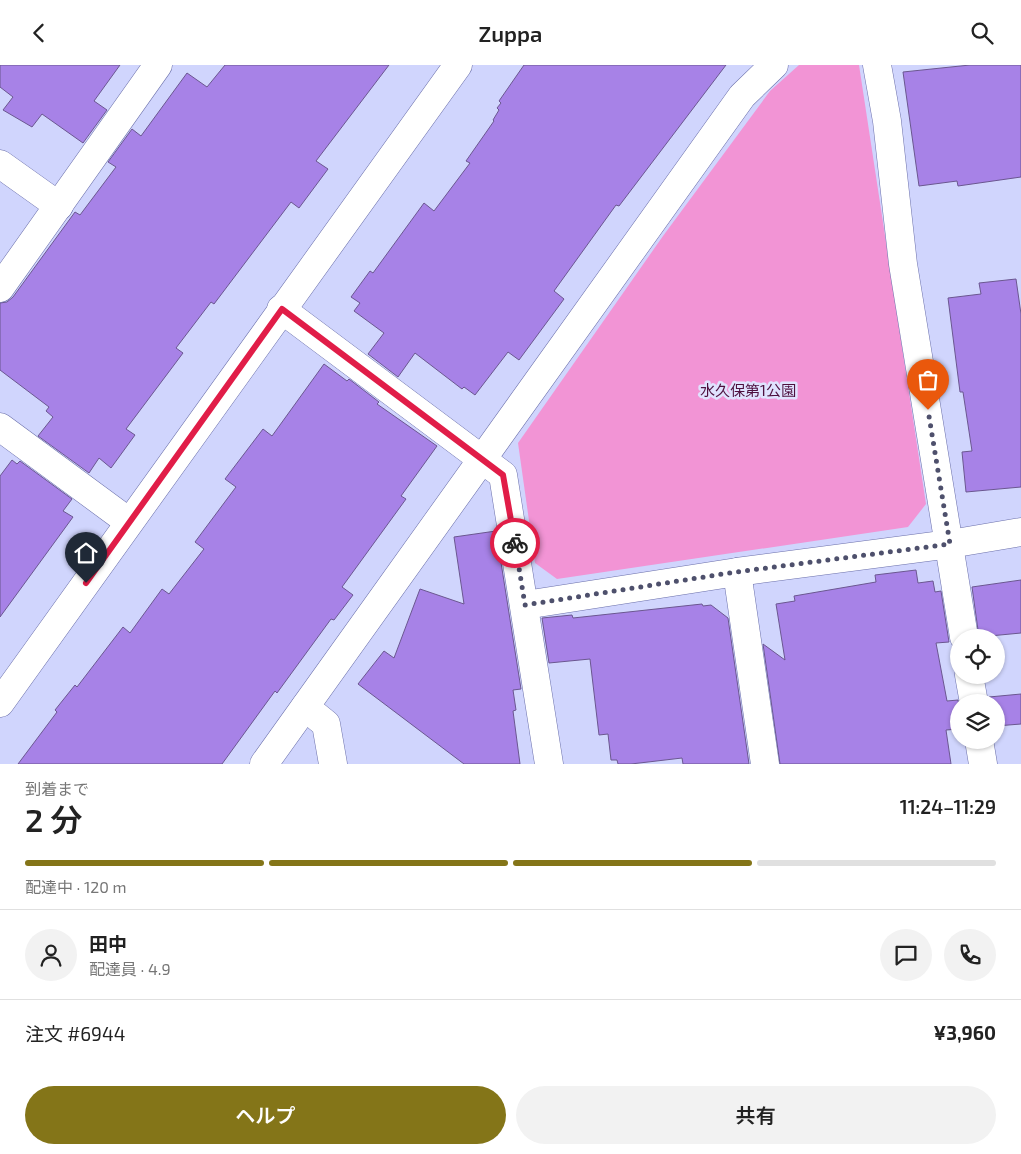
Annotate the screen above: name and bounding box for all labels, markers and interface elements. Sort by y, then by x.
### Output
icon: back [25,19,53,47]
icon: search [968,19,996,47]
text: Zuppa [479,20,542,46]
pin [907,359,949,410]
icon: bag [914,366,942,394]
park label: 水久保第1公園 [700,381,796,399]
courier [490,518,540,568]
icon: bike [501,529,529,557]
pin [65,532,107,583]
icon: home [72,539,100,567]
map controls [950,629,1005,749]
button: locate [950,629,1005,684]
button: layers [950,694,1005,749]
text: 到着まで [25,779,89,798]
text: 11:24–11:29 [900,795,996,818]
text: 2 分 [25,800,82,838]
text: 配達中 · 120 m [25,877,127,896]
button: person [25,929,77,981]
button: chat [880,929,932,981]
button: phone [944,929,996,981]
text: 田中 [89,932,127,955]
text: 配達員 · 4.9 [89,959,171,978]
text: ¥3,960 [934,1021,996,1044]
text: 注文 #6944 [25,1022,125,1045]
button: ヘルプ [25,1086,506,1144]
button: 共有 [516,1086,996,1144]

